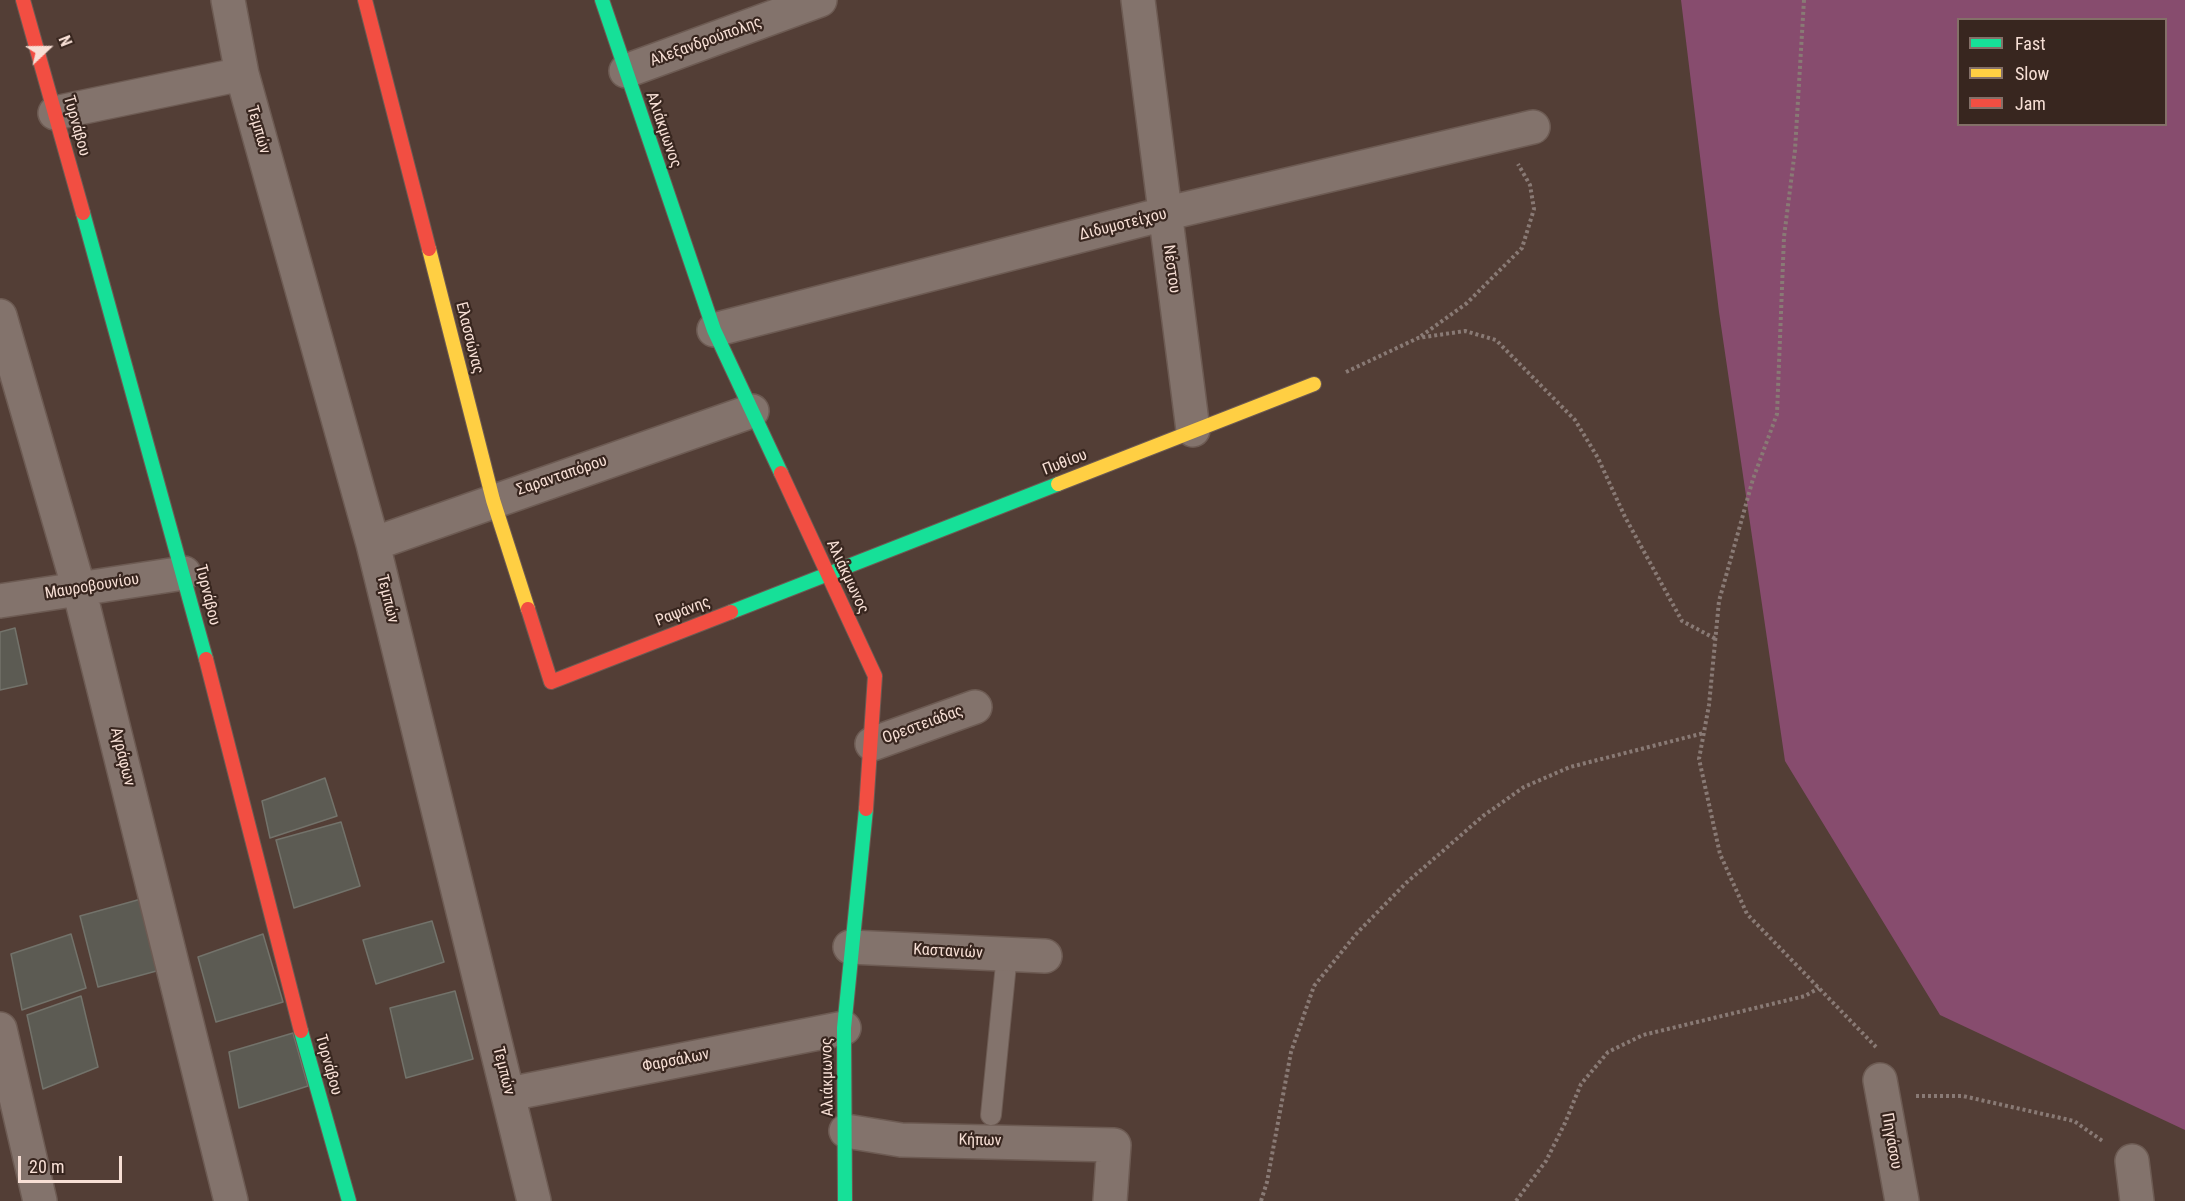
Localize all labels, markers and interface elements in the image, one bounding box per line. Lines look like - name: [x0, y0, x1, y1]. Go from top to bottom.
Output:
- street label: Αλεξανδρούπολης: [648, 13, 764, 71]
- north arrow: [18, 18, 78, 78]
- legend: [1957, 18, 2167, 126]
- text: N: [55, 33, 76, 49]
- text: Fast: [2015, 33, 2046, 54]
- text: Slow: [2015, 63, 2049, 84]
- street label: Αλιάκμωνος: [641, 89, 685, 171]
- text: Jam: [2015, 93, 2046, 114]
- street label: Τυρνάβου: [58, 94, 94, 158]
- street label: Τεμπών: [242, 104, 274, 156]
- street label: Διδυμοτείχου: [1077, 205, 1169, 245]
- street label: Νέστου: [1158, 244, 1184, 294]
- street label: Ελασσώνας: [451, 300, 487, 376]
- street label: Πυθίου: [1040, 446, 1090, 480]
- street label: Σαρανταπόρου: [514, 452, 610, 500]
- street label: Αλιάκμωνος: [822, 537, 872, 617]
- street label: Τυρνάβου: [190, 563, 224, 627]
- street label: Μαυροβουνίου: [44, 570, 140, 604]
- street label: Τεμπών: [372, 573, 402, 625]
- street label: Ραψάνης: [653, 593, 713, 631]
- street label: Ορεστειάδας: [880, 702, 966, 748]
- street label: Αγράφων: [105, 726, 139, 788]
- street label: Καστανιών: [913, 941, 983, 963]
- street label: Τυρνάβου: [310, 1033, 346, 1097]
- street label: Αλιάκμωνος: [818, 1037, 838, 1117]
- street label: Τεμπών: [488, 1045, 518, 1097]
- street label: Φαρσάλων: [641, 1045, 711, 1077]
- street label: Πηγάσου: [1877, 1111, 1905, 1171]
- street label: Κήπων: [958, 1131, 1002, 1151]
- scale bar: [21, 1144, 124, 1182]
- text: 20 m: [29, 1156, 64, 1177]

